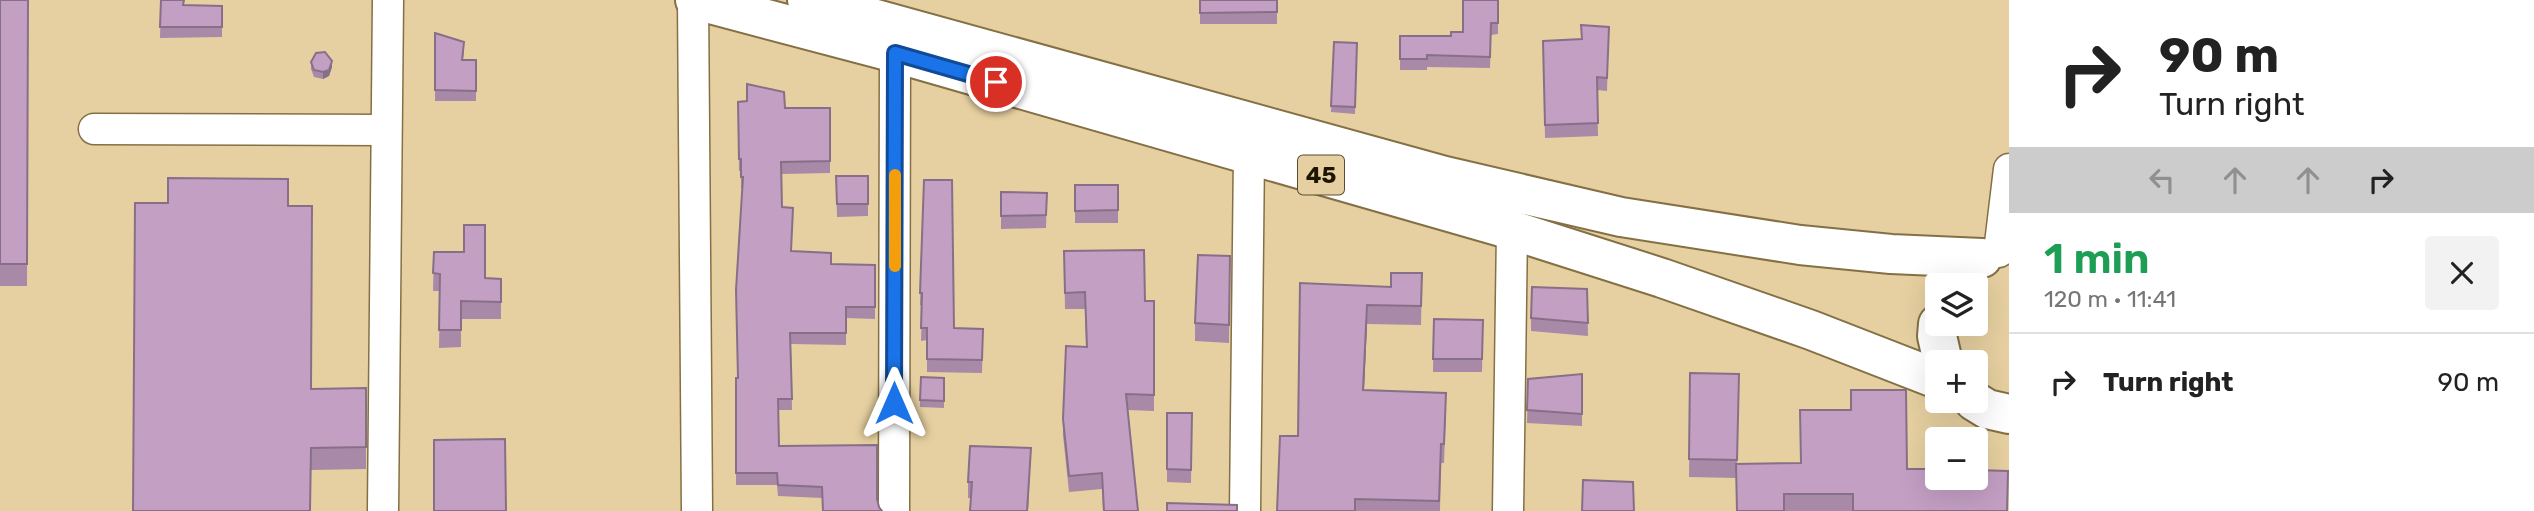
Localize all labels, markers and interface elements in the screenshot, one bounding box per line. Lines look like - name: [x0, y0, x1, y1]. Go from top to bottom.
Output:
- text: 90 m: [2159, 26, 2279, 84]
- icon: right: [2044, 28, 2135, 119]
- pin: [966, 52, 1026, 112]
- icon: arrive: [977, 63, 1015, 101]
- text: Turn right: [2159, 85, 2304, 123]
- road number: 45: [1298, 156, 1344, 194]
- icon: left: [2143, 161, 2181, 199]
- icon: ahead: [2216, 161, 2254, 199]
- icon: ahead: [2289, 161, 2327, 199]
- icon: right: [2362, 161, 2400, 199]
- text: 1 min: [2044, 234, 2150, 284]
- button: close: [2425, 236, 2499, 310]
- map controls: [1925, 273, 1988, 490]
- button: layers: [1925, 273, 1988, 336]
- text: 120 m · 11:41: [2044, 285, 2176, 313]
- button: +: [1925, 350, 1988, 413]
- icon: right: [2044, 363, 2082, 401]
- position arrow: [857, 366, 931, 440]
- text: Turn right: [2103, 367, 2233, 398]
- text: 90 m: [2438, 367, 2499, 398]
- button: −: [1925, 427, 1988, 490]

